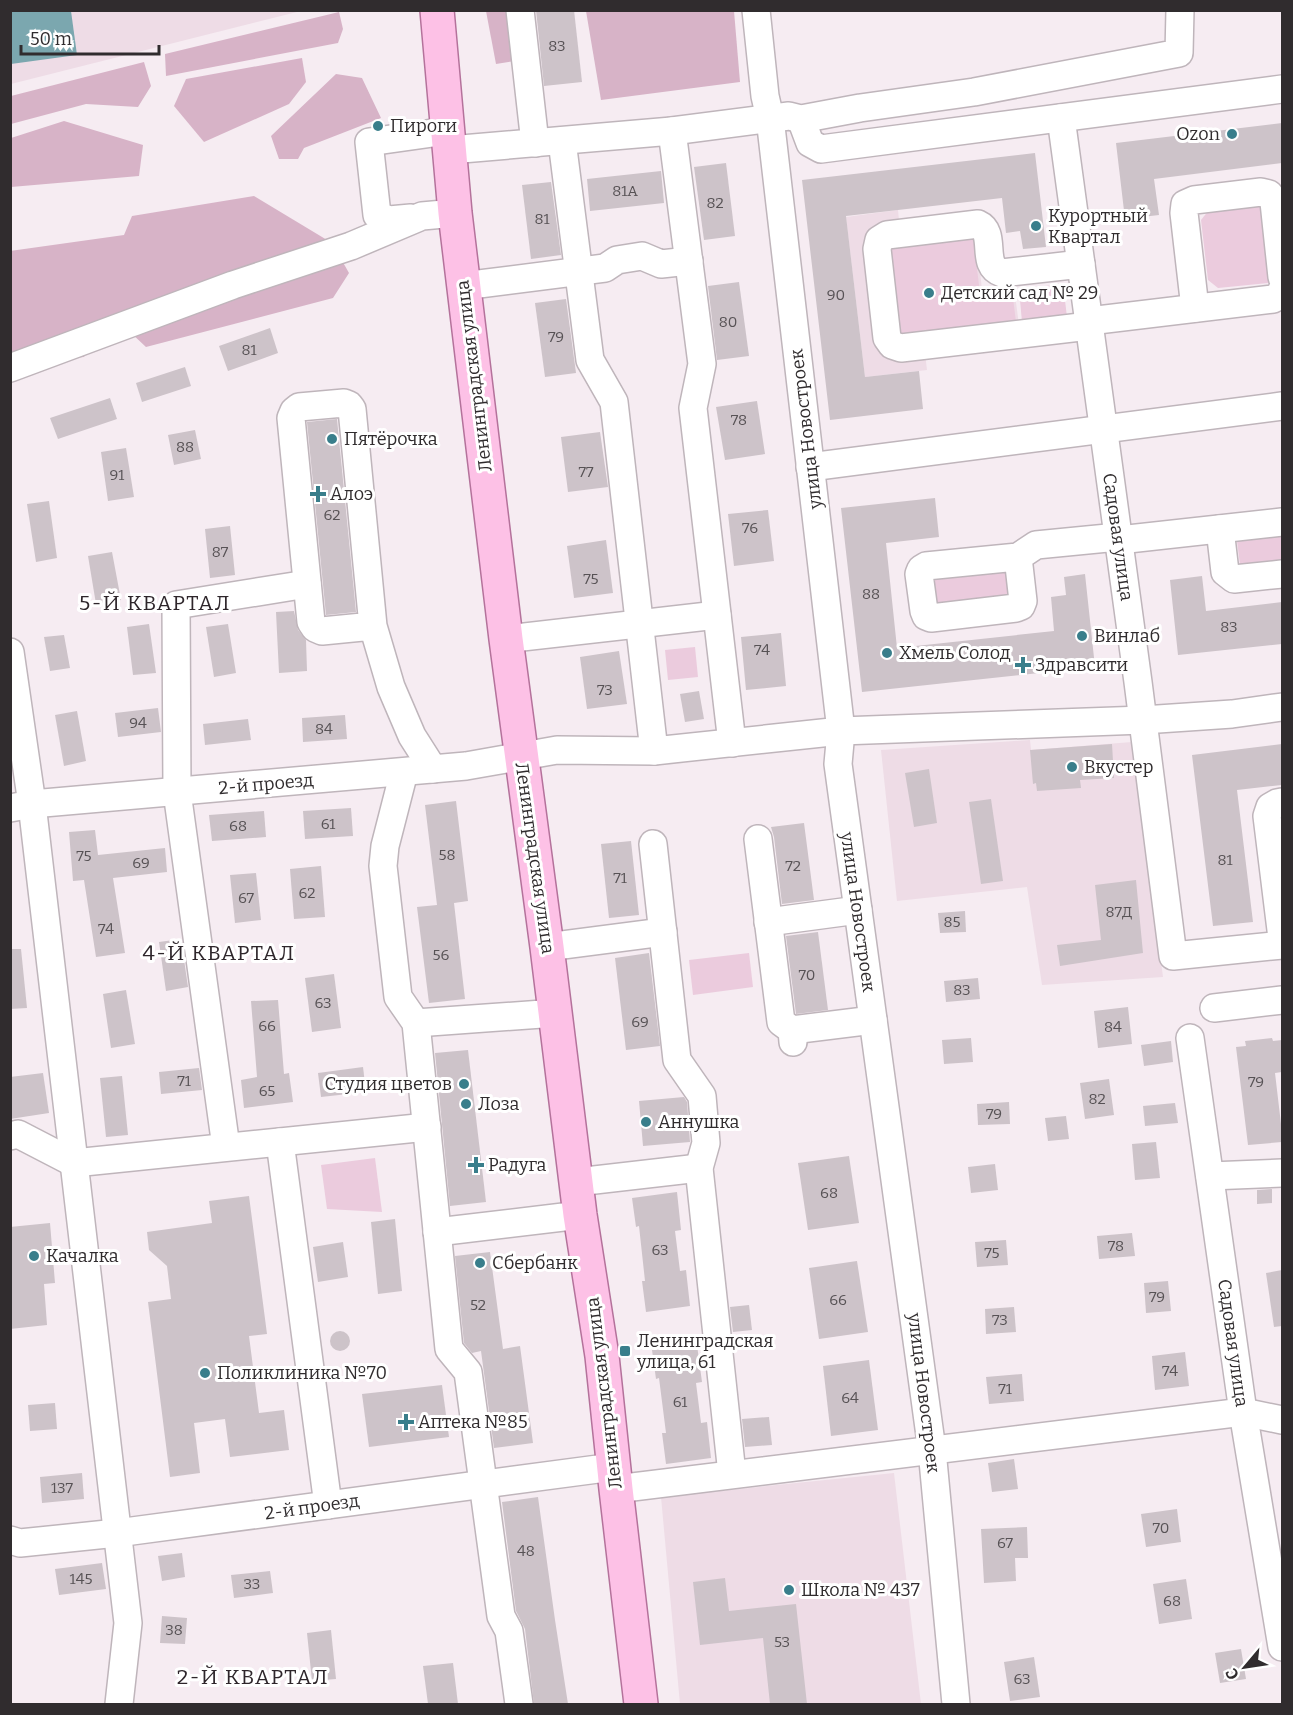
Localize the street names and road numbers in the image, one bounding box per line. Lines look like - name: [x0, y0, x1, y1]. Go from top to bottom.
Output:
- street label: Ленинградская улица: [451, 279, 497, 473]
- street label: улица Новостроек: [785, 347, 827, 511]
- street label: Садовая улица: [1098, 472, 1138, 602]
- street label: Ленинградская улица: [511, 761, 559, 955]
- street label: 2-й проезд: [218, 769, 315, 799]
- street label: улица Новостроек: [836, 830, 880, 994]
- street label: Садовая улица: [1213, 1278, 1253, 1408]
- street label: Ленинградская улица: [581, 1296, 627, 1490]
- street label: улица Новостроек: [903, 1311, 945, 1475]
- street label: 2-й проезд: [263, 1489, 361, 1525]

